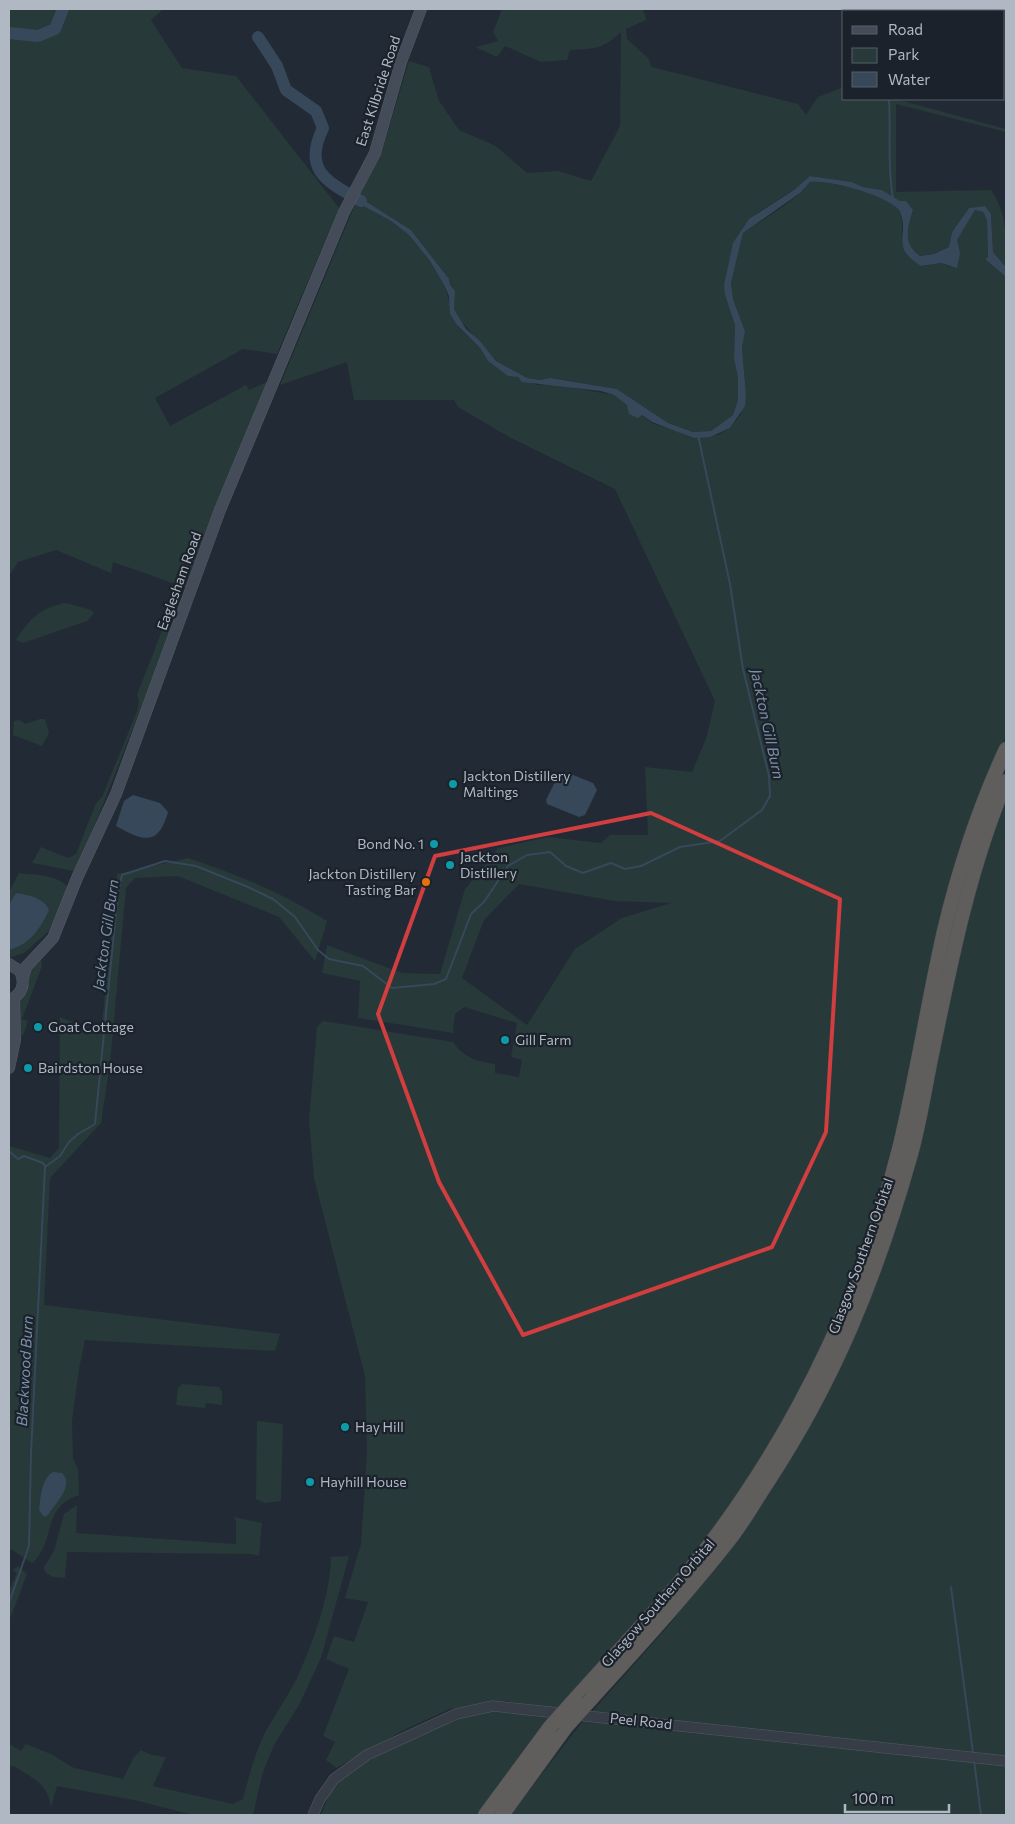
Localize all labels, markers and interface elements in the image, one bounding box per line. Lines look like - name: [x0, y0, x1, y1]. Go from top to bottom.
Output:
- legend: [842, 10, 1005, 100]
- text: Road: [888, 20, 923, 38]
- street label: East Kilbride Road: [352, 33, 403, 148]
- text: Park: [888, 45, 919, 63]
- text: Water: [888, 70, 930, 88]
- street label: Eaglesham Road: [153, 529, 204, 632]
- water label: Jackton Gill Burn: [747, 665, 788, 781]
- place label: Jackton Distillery Maltings: [463, 767, 571, 800]
- marker: Jackton Distillery Maltings: [447, 778, 459, 790]
- place label: Bond No. 1: [357, 835, 424, 852]
- marker: Bond No. 1: [428, 838, 440, 850]
- place label: Jackton Distillery: [460, 848, 517, 881]
- marker: Jackton Distillery: [444, 859, 456, 871]
- place label: Jackton Distillery Tasting Bar: [308, 865, 416, 898]
- marker: Jackton Distillery Tasting Bar: [420, 876, 432, 888]
- water label: Jackton Gill Burn: [88, 878, 122, 994]
- place label: Goat Cottage: [48, 1018, 134, 1035]
- marker: Goat Cottage: [32, 1021, 44, 1033]
- place label: Gill Farm: [515, 1031, 572, 1048]
- marker: Gill Farm: [499, 1034, 511, 1046]
- place label: Bairdston House: [38, 1059, 143, 1076]
- marker: Bairdston House: [22, 1062, 34, 1074]
- street label: Glasgow Southern Orbital: [824, 1176, 897, 1336]
- water label: Blackwood Burn: [12, 1315, 36, 1427]
- place label: Hay Hill: [355, 1418, 404, 1435]
- marker: Hay Hill: [339, 1421, 351, 1433]
- place label: Hayhill House: [320, 1473, 407, 1490]
- marker: Hayhill House: [304, 1476, 316, 1488]
- street label: Glasgow Southern Orbital: [597, 1535, 718, 1670]
- street label: Peel Road: [609, 1709, 673, 1732]
- scale bar: [845, 1782, 949, 1814]
- text: 100 m: [852, 1789, 894, 1807]

